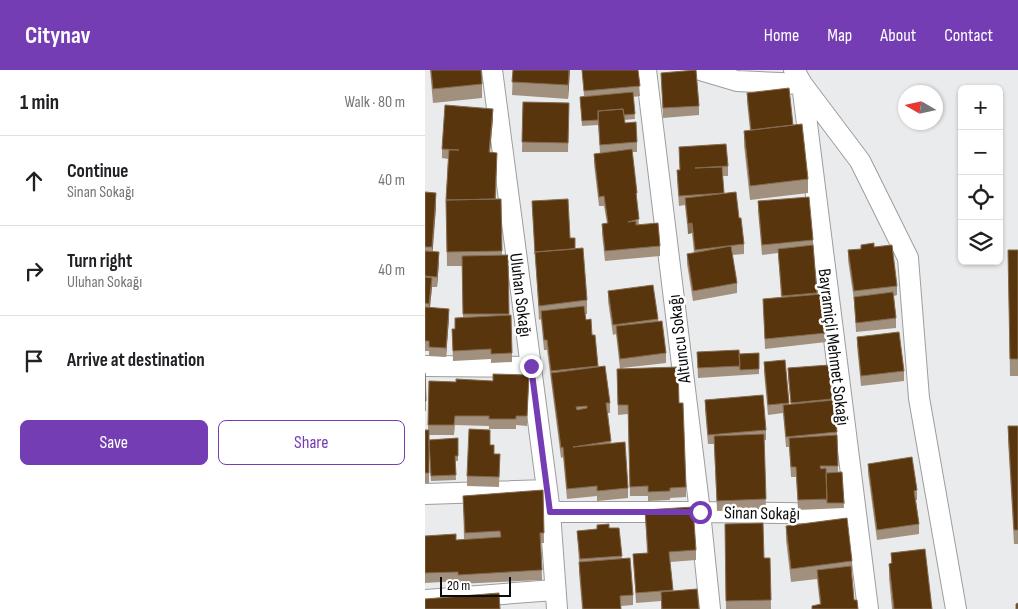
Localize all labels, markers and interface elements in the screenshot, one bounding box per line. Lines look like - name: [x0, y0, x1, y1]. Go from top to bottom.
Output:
- text: Citynav: [25, 21, 91, 50]
- text: Home: [764, 25, 799, 46]
- text: Map: [827, 25, 852, 46]
- text: About: [880, 25, 916, 46]
- text: Contact: [944, 25, 993, 46]
- north arrow: [898, 85, 943, 130]
- map controls: [958, 85, 1003, 265]
- button: +: [958, 85, 1003, 130]
- text: 1 min: [20, 90, 59, 115]
- text: Walk · 80 m: [345, 93, 405, 112]
- button: −: [958, 130, 1003, 175]
- text: Continue: [67, 160, 128, 183]
- icon: ahead: [20, 167, 48, 195]
- text: 40 m: [378, 171, 405, 190]
- button: locate: [958, 175, 1003, 220]
- text: Sinan Sokağı: [67, 183, 134, 202]
- button: layers: [958, 220, 1003, 265]
- text: Turn right: [67, 250, 132, 273]
- street label: Uluhan Sokağı: [505, 252, 536, 338]
- icon: right: [20, 257, 48, 285]
- text: 40 m: [378, 261, 405, 280]
- street label: Bayramiçli Mehmet Sokağı: [813, 267, 854, 427]
- text: Uluhan Sokağı: [67, 273, 142, 292]
- street label: Altuncu Sokağı: [664, 293, 695, 385]
- icon: arrive: [20, 347, 48, 375]
- text: Arrive at destination: [67, 349, 205, 372]
- route end: [520, 355, 543, 378]
- button: Save: [20, 420, 208, 465]
- button: Share: [218, 420, 405, 465]
- route start: [689, 501, 712, 524]
- street label: Sinan Sokağı: [724, 502, 800, 525]
- scale bar: [440, 574, 511, 597]
- text: 20 m: [447, 577, 470, 594]

